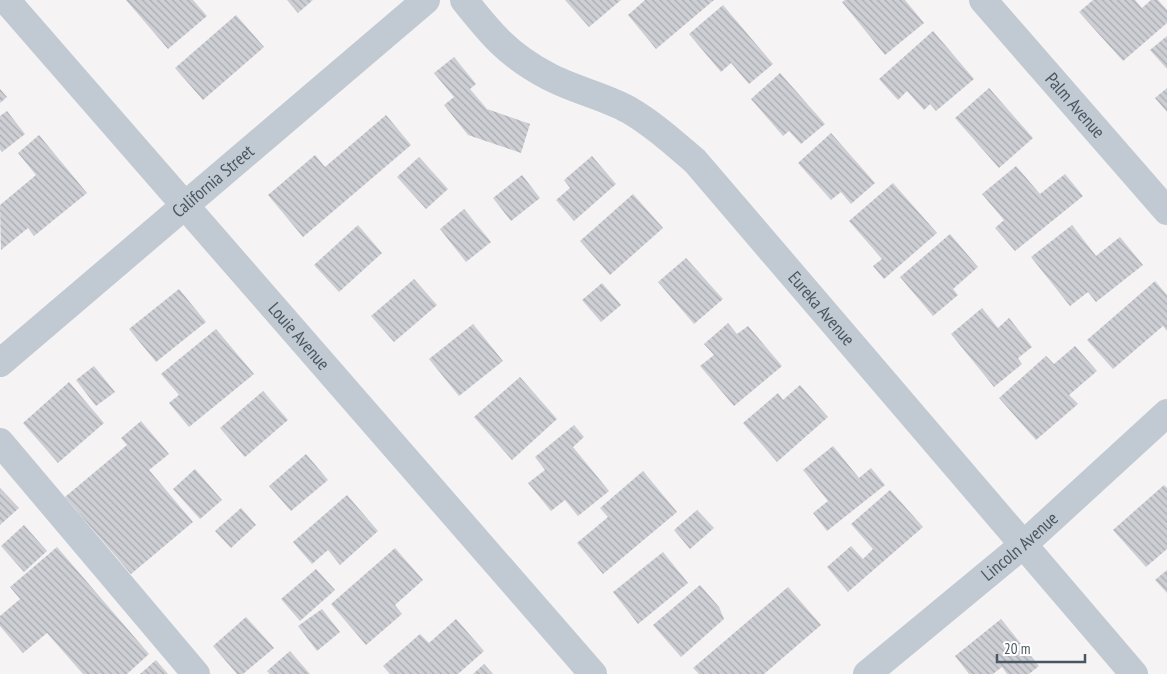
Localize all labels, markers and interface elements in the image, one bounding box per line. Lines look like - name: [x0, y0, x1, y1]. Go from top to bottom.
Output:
- street label: Palm Avenue: [1041, 68, 1110, 143]
- street label: California Street: [167, 140, 259, 222]
- street label: Eureka Avenue: [783, 266, 860, 350]
- street label: Louie Avenue: [264, 297, 335, 375]
- street label: Lincoln Avenue: [976, 507, 1063, 586]
- scale bar: [997, 632, 1084, 664]
- text: 20 m: [1004, 639, 1030, 658]

